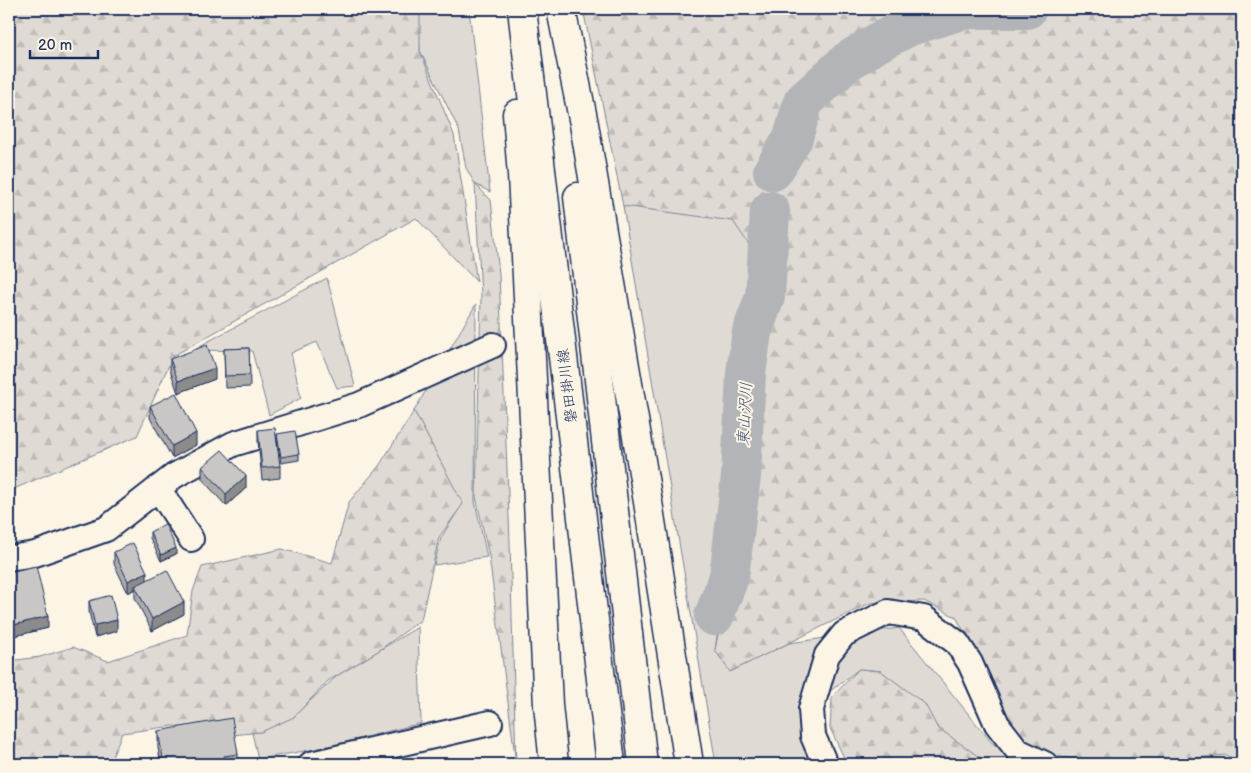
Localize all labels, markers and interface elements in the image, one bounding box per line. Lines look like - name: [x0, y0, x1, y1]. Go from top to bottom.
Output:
- scale bar: [30, 28, 98, 60]
- text: 20 m: [38, 36, 72, 55]
- street label: 磐田掛川線: [553, 348, 581, 424]
- water label: 東山沢川: [734, 382, 757, 447]

